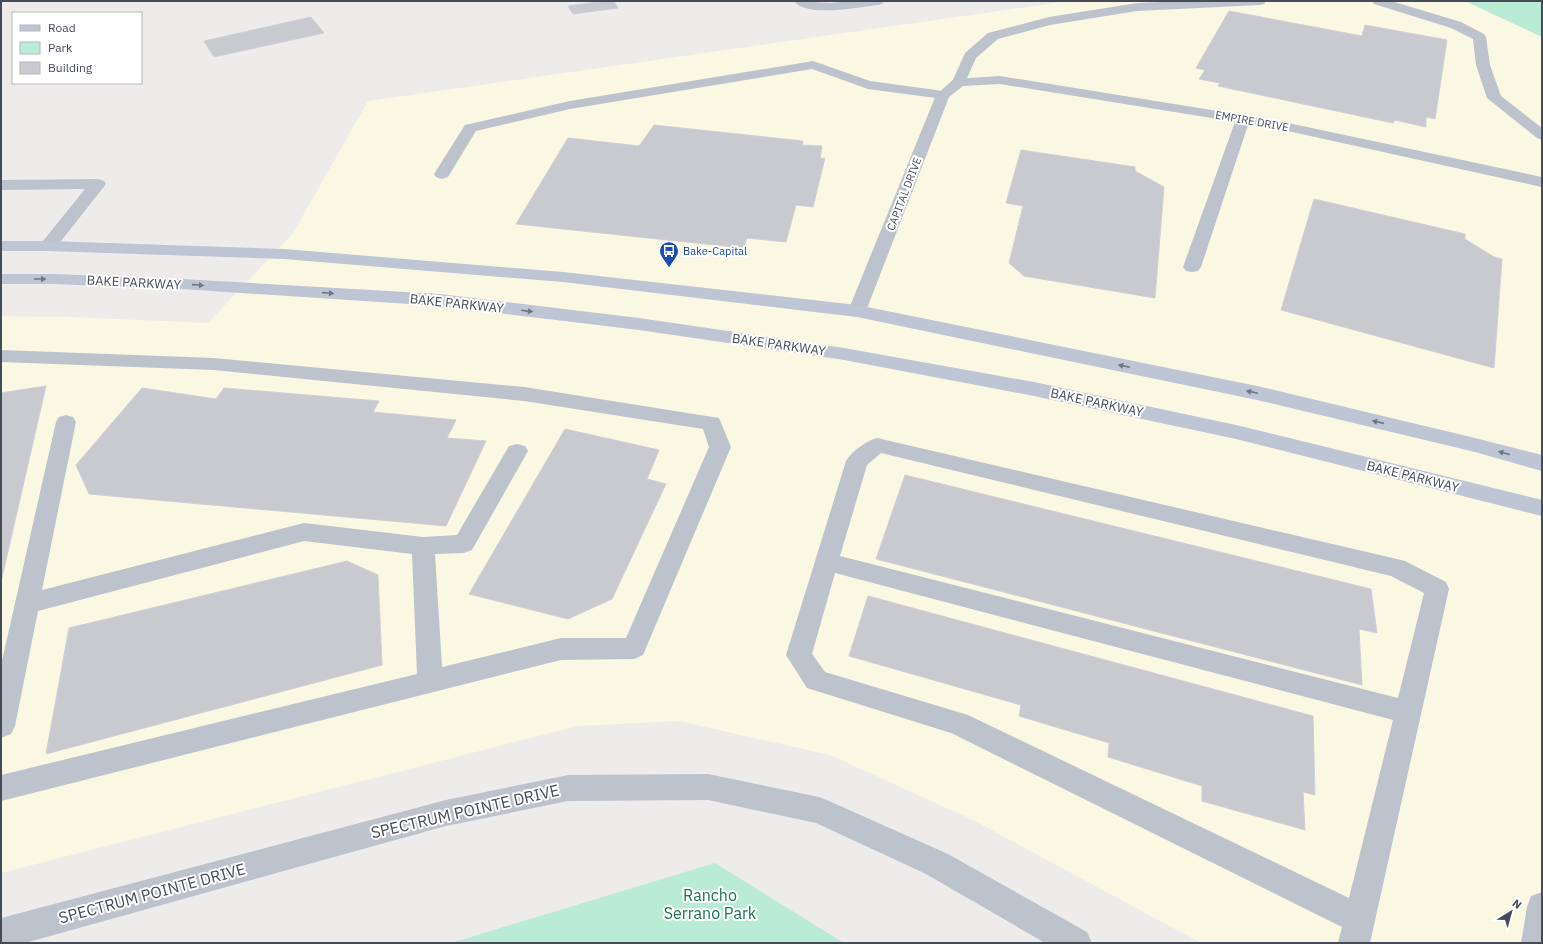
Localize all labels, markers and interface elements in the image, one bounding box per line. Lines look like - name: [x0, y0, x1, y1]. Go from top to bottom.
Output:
- legend: [12, 12, 142, 84]
- text: Road: [48, 20, 76, 35]
- text: Park: [48, 40, 73, 55]
- text: Building: [48, 60, 93, 75]
- street label: EMPIRE DRIVE: [1214, 108, 1290, 134]
- street label: CAPITAL DRIVE: [884, 155, 924, 233]
- bus stop icon: Bake-Capital: [658, 240, 680, 268]
- place label: Bake-Capital: [683, 244, 747, 258]
- street label: BAKE PARKWAY: [86, 272, 182, 293]
- one-way arrow: [34, 276, 47, 282]
- one-way arrow: [192, 282, 204, 289]
- one-way arrow: [322, 290, 334, 297]
- street label: BAKE PARKWAY: [409, 290, 505, 317]
- one-way arrow: [521, 307, 533, 314]
- street label: BAKE PARKWAY: [731, 330, 827, 360]
- one-way arrow: [1118, 362, 1130, 368]
- street label: BAKE PARKWAY: [1049, 384, 1145, 421]
- one-way arrow: [1245, 388, 1258, 394]
- one-way arrow: [1372, 418, 1384, 424]
- one-way arrow: [1498, 450, 1510, 456]
- street label: BAKE PARKWAY: [1365, 457, 1461, 496]
- street label: SPECTRUM POINTE DRIVE: [369, 780, 561, 842]
- street label: SPECTRUM POINTE DRIVE: [56, 858, 248, 928]
- park label: Rancho Serrano Park: [664, 885, 757, 923]
- north arrow: [1491, 892, 1531, 932]
- text: N: [1510, 896, 1524, 912]

